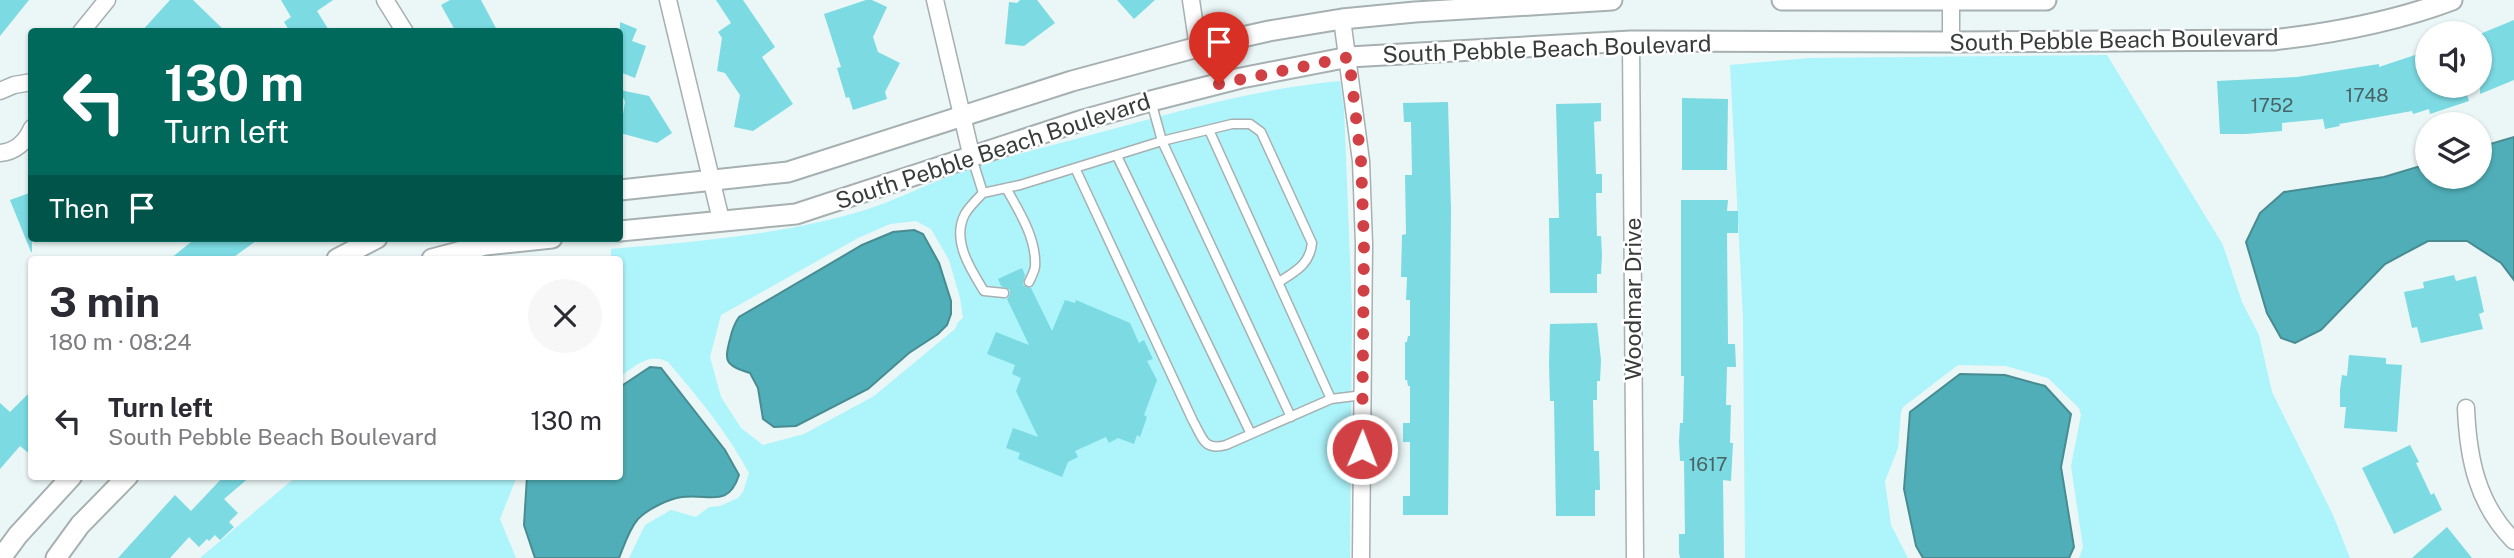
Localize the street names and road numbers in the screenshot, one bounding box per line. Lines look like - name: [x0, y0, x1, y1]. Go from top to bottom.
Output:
- street label: South Pebble Beach Boulevard: [1949, 23, 2279, 56]
- street label: South Pebble Beach Boulevard: [1382, 29, 1712, 68]
- street label: South Pebble Beach Boulevard: [832, 87, 1154, 214]
- street label: Woodmar Drive: [1619, 218, 1646, 380]

